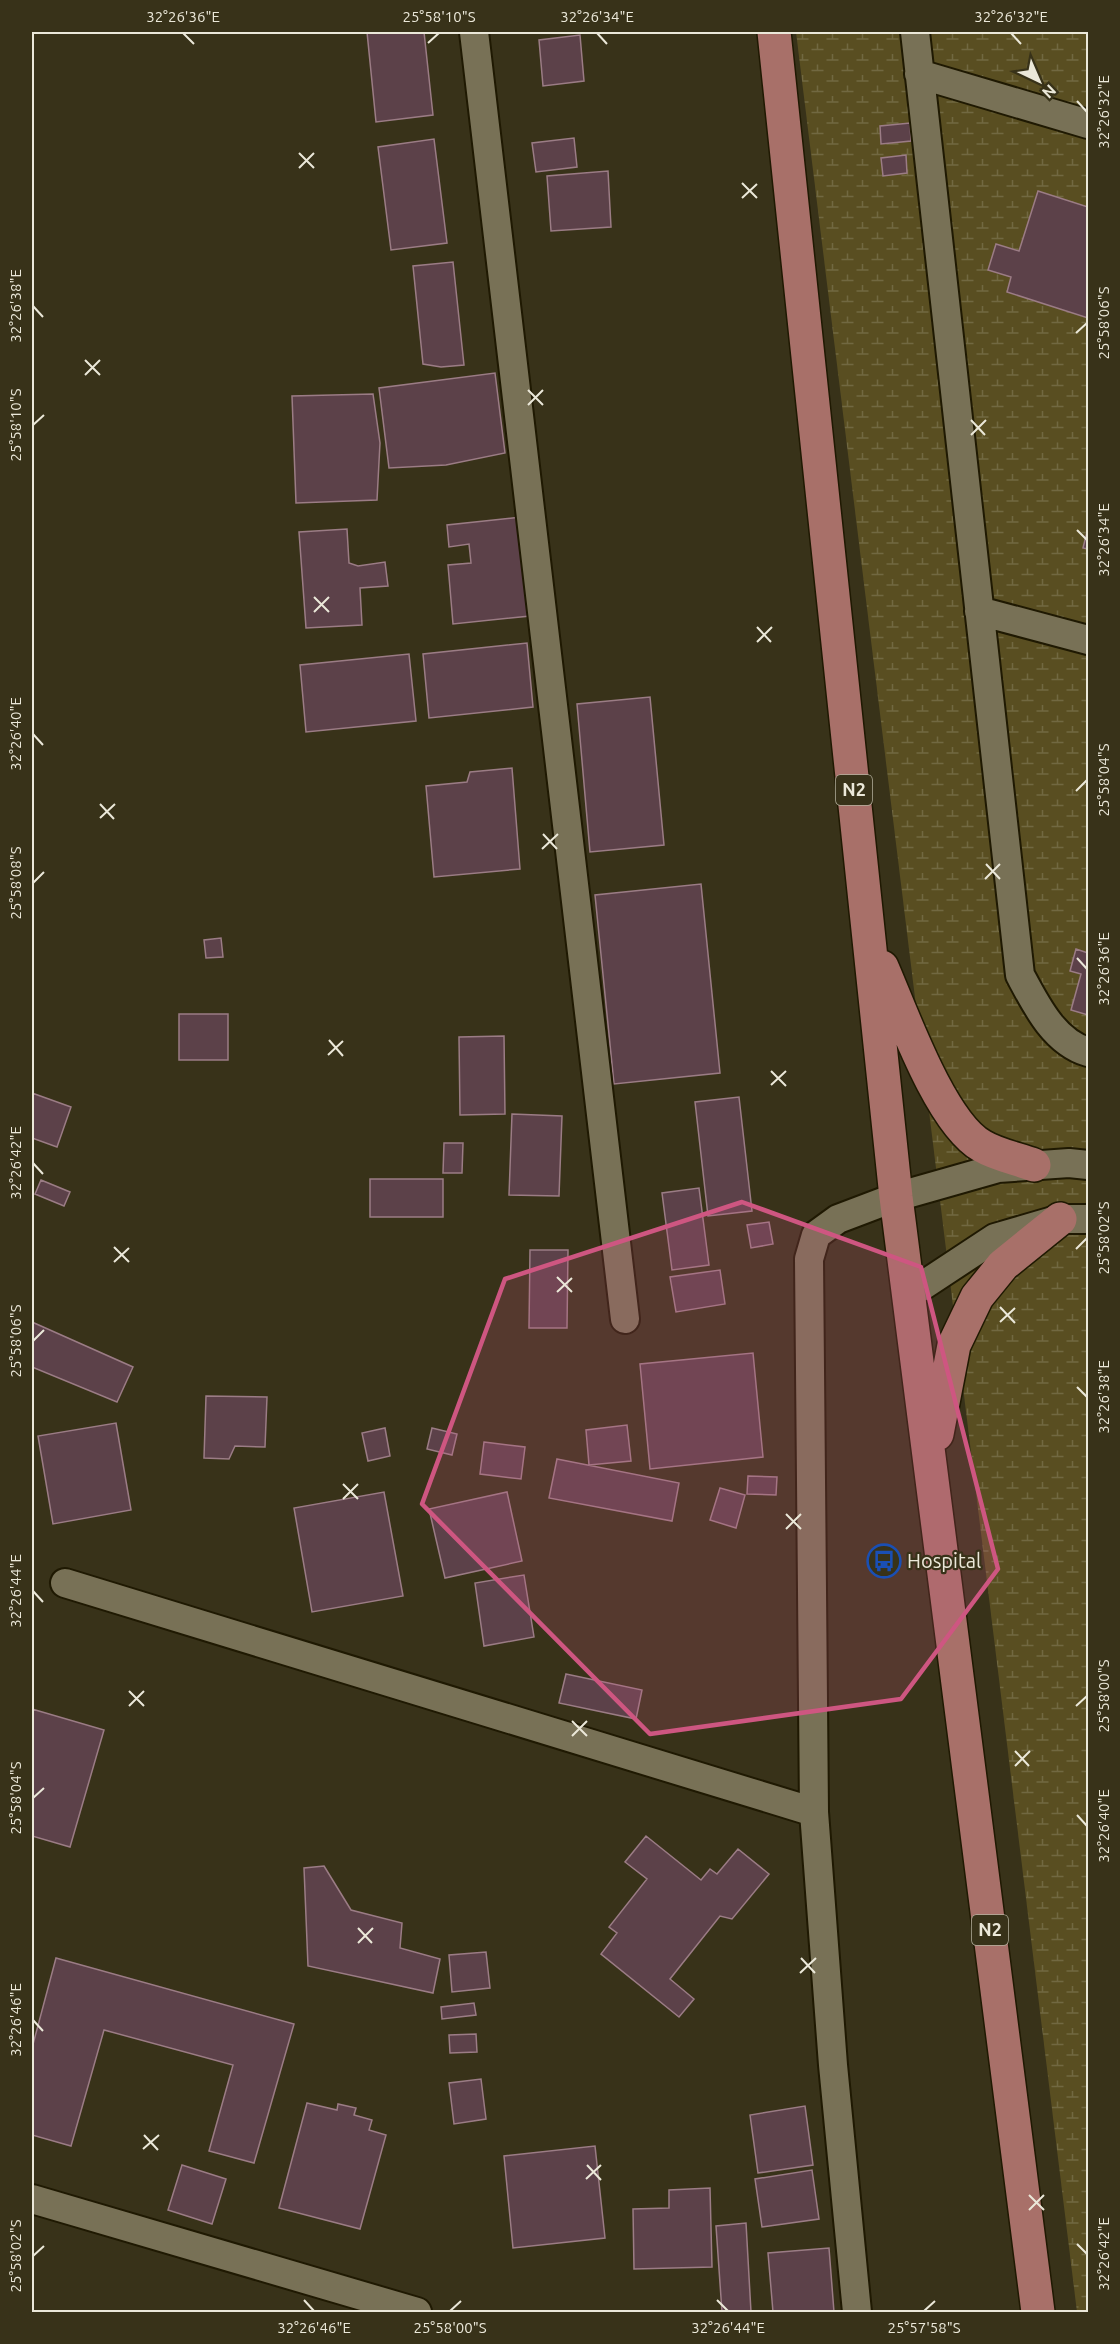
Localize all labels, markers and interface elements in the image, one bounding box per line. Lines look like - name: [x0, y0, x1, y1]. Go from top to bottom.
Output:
- text: 32°26'36"E: [146, 8, 220, 25]
- text: 25°58'10"S: [402, 8, 476, 25]
- text: 32°26'34"E: [560, 8, 634, 25]
- text: 32°26'32"E: [974, 8, 1048, 25]
- north arrow: [1009, 51, 1069, 111]
- text: 32°26'32"E: [1095, 75, 1112, 149]
- text: N: [1039, 81, 1060, 102]
- text: 32°26'38"E: [7, 269, 24, 343]
- text: 25°58'06"S: [1095, 286, 1112, 360]
- text: 25°58'10"S: [7, 388, 24, 462]
- text: 32°26'34"E: [1095, 503, 1112, 577]
- text: 32°26'40"E: [7, 697, 24, 771]
- text: 25°58'04"S: [1095, 743, 1112, 817]
- road number: N2: [836, 775, 872, 805]
- text: 25°58'08"S: [7, 846, 24, 920]
- text: 32°26'36"E: [1095, 932, 1112, 1006]
- text: 32°26'42"E: [7, 1126, 24, 1200]
- text: 25°58'02"S: [1095, 1201, 1112, 1275]
- text: 25°58'06"S: [7, 1304, 24, 1378]
- text: 32°26'38"E: [1095, 1360, 1112, 1434]
- bus stop icon: Hospital: [866, 1543, 902, 1579]
- place label: Hospital: [907, 1549, 981, 1572]
- text: 32°26'44"E: [7, 1554, 24, 1628]
- text: 25°58'00"S: [1095, 1659, 1112, 1733]
- text: 25°58'04"S: [7, 1761, 24, 1835]
- text: 32°26'40"E: [1095, 1789, 1112, 1863]
- road number: N2: [972, 1915, 1008, 1945]
- text: 32°26'46"E: [7, 1983, 24, 2057]
- text: 32°26'42"E: [1095, 2217, 1112, 2291]
- text: 25°58'02"S: [7, 2219, 24, 2293]
- text: 32°26'46"E: [277, 2319, 351, 2336]
- text: 25°58'00"S: [413, 2319, 487, 2336]
- text: 32°26'44"E: [691, 2319, 765, 2336]
- text: 25°57'58"S: [887, 2319, 961, 2336]

